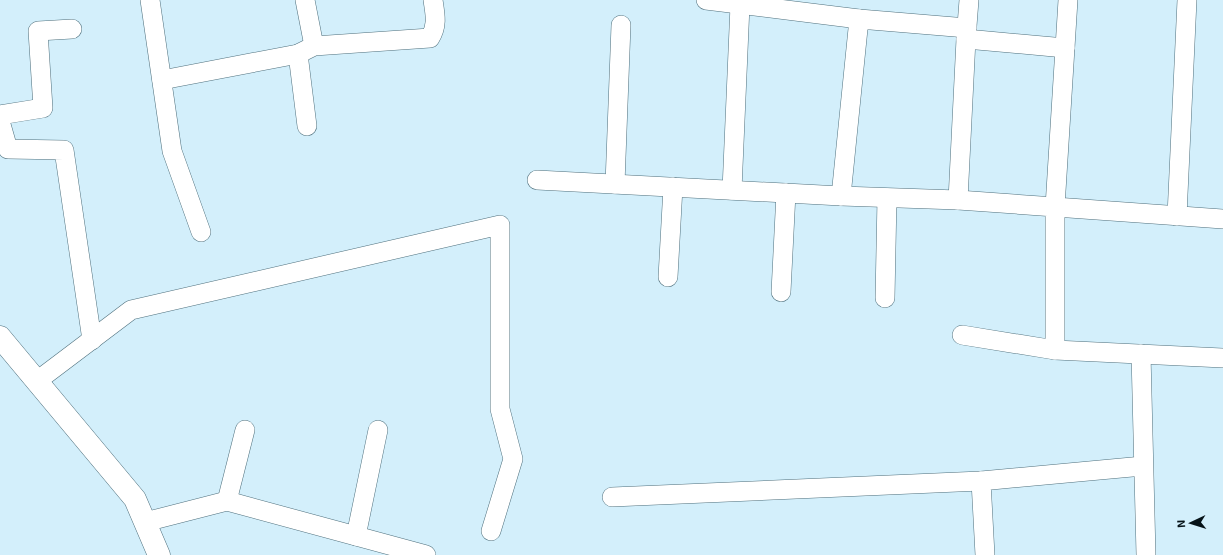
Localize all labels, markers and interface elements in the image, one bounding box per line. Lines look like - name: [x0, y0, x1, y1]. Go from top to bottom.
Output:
- north arrow: [1171, 503, 1211, 543]
- text: N: [1174, 519, 1187, 528]

